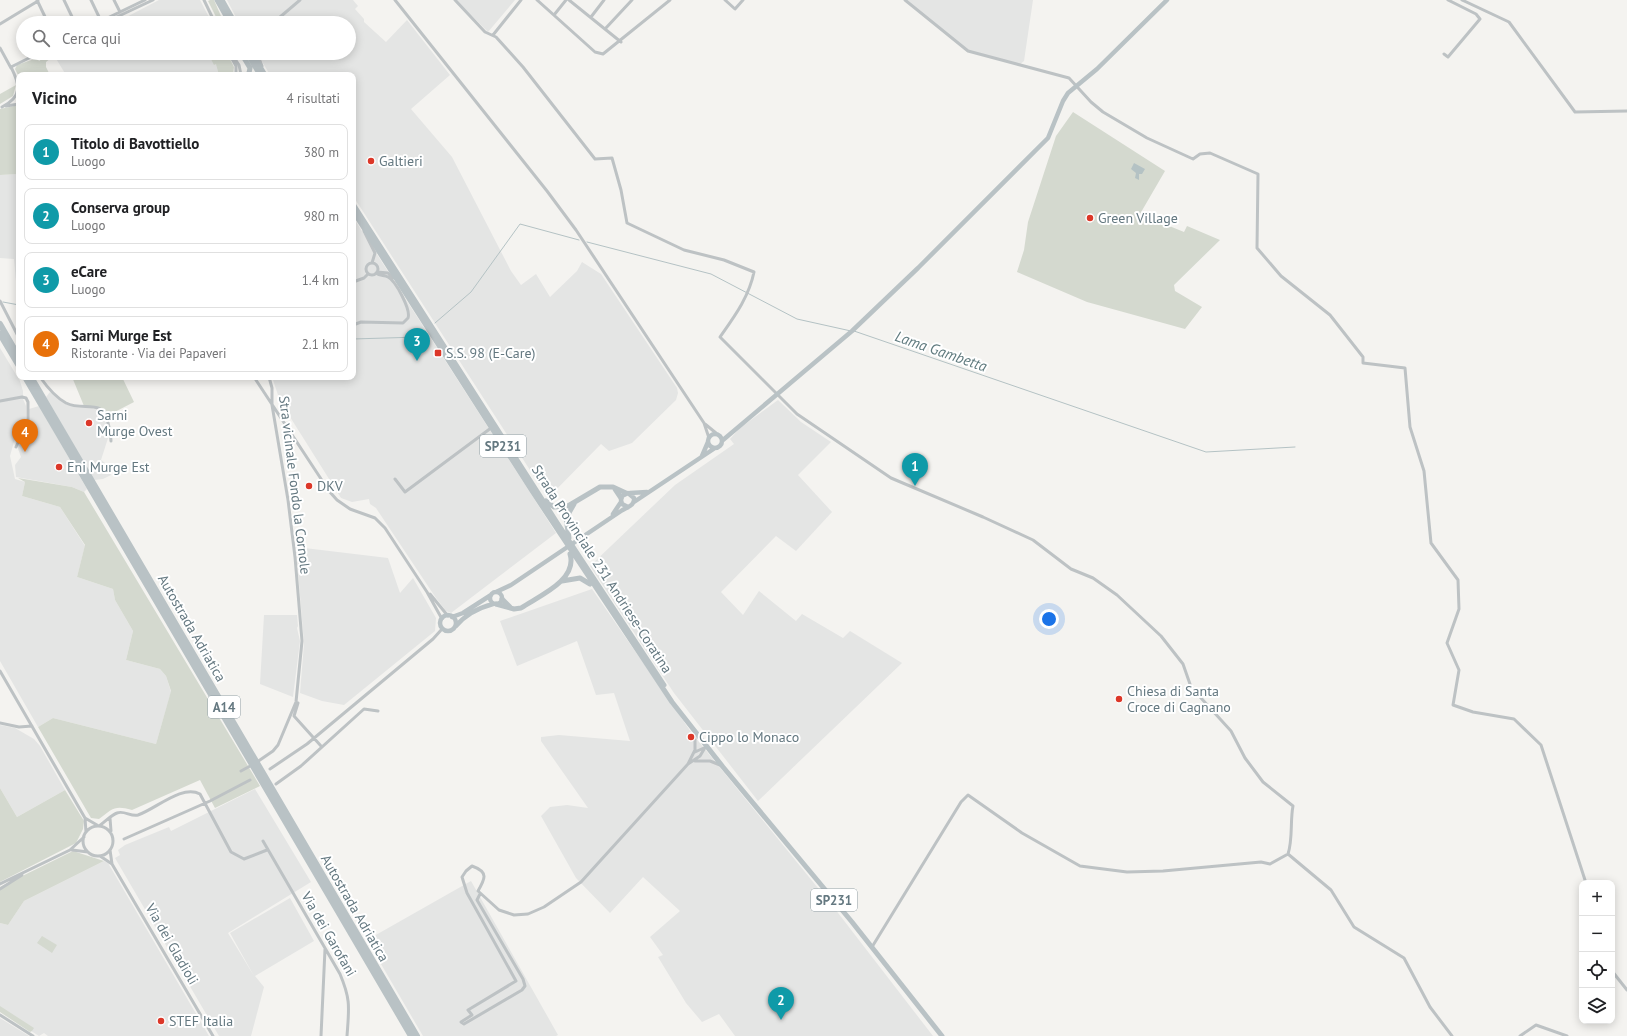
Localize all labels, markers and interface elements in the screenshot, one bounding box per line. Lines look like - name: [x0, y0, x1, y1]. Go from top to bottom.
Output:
- search box: [16, 16, 356, 60]
- icon: search: [30, 27, 52, 49]
- text: Cerca qui: [62, 29, 121, 48]
- text: Vicino: [32, 87, 77, 109]
- text: 4 risultati: [287, 90, 340, 107]
- text: Titolo di Bavottiello: [71, 134, 199, 153]
- text: 1: [42, 144, 50, 161]
- text: 380 m: [304, 144, 339, 161]
- place label: Galtieri: [379, 152, 423, 170]
- text: Luogo: [71, 153, 105, 170]
- marker: Galtieri: [366, 156, 376, 166]
- text: Conserva group: [71, 198, 170, 217]
- text: 2: [42, 208, 50, 225]
- text: 980 m: [304, 208, 339, 225]
- place label: Green Village: [1098, 209, 1178, 227]
- marker: Green Village: [1085, 213, 1095, 223]
- text: Luogo: [71, 217, 105, 234]
- text: eCare: [71, 262, 107, 281]
- text: 3: [42, 272, 50, 289]
- text: 1.4 km: [302, 272, 339, 289]
- text: Luogo: [71, 281, 105, 298]
- text: Sarni Murge Est: [71, 326, 172, 345]
- water label: Lama Gambetta: [893, 326, 990, 376]
- pin: 3: [404, 328, 430, 361]
- text: 4: [42, 336, 50, 353]
- text: 2.1 km: [302, 336, 339, 353]
- place label: S.S. 98 (E-Care): [446, 344, 536, 362]
- text: Ristorante · Via dei Papaveri: [71, 345, 227, 362]
- marker: S.S. 98 (E-Care): [433, 348, 443, 358]
- street label: Stra vicinale Fondo la Cornole: [275, 395, 315, 575]
- place label: Sarni Murge Ovest: [97, 406, 173, 440]
- marker: Sarni Murge Ovest: [84, 418, 94, 428]
- pin: 4: [12, 419, 38, 452]
- road number: SP231: [480, 435, 526, 457]
- pin: 1: [902, 453, 928, 486]
- place label: Eni Murge Est: [67, 458, 150, 476]
- street label: Strada Provinciale 231 Andriese-Coratina: [528, 461, 676, 677]
- marker: Eni Murge Est: [54, 462, 64, 472]
- place label: DKV: [317, 477, 343, 495]
- marker: DKV: [304, 481, 314, 491]
- street label: Autostrada Adriatica: [154, 571, 230, 685]
- your location: [1039, 609, 1059, 629]
- place label: Chiesa di Santa Croce di Cagnano: [1127, 682, 1231, 716]
- marker: Chiesa di Santa Croce di Cagnano: [1114, 694, 1124, 704]
- road number: A14: [208, 696, 240, 718]
- place label: Cippo lo Monaco: [699, 728, 799, 746]
- marker: Cippo lo Monaco: [686, 732, 696, 742]
- street label: Autostrada Adriatica: [317, 851, 393, 965]
- map controls: [1579, 880, 1615, 1024]
- button: +: [1579, 880, 1615, 916]
- street label: Via dei Garofani: [297, 888, 361, 980]
- road number: SP231: [811, 889, 857, 911]
- street label: Via dei Gladioli: [141, 899, 202, 988]
- button: −: [1579, 916, 1615, 952]
- button: locate: [1579, 952, 1615, 988]
- pin: 2: [768, 987, 794, 1020]
- button: layers: [1579, 988, 1615, 1024]
- place label: STEF Italia: [169, 1012, 233, 1030]
- marker: STEF Italia: [156, 1016, 166, 1026]

